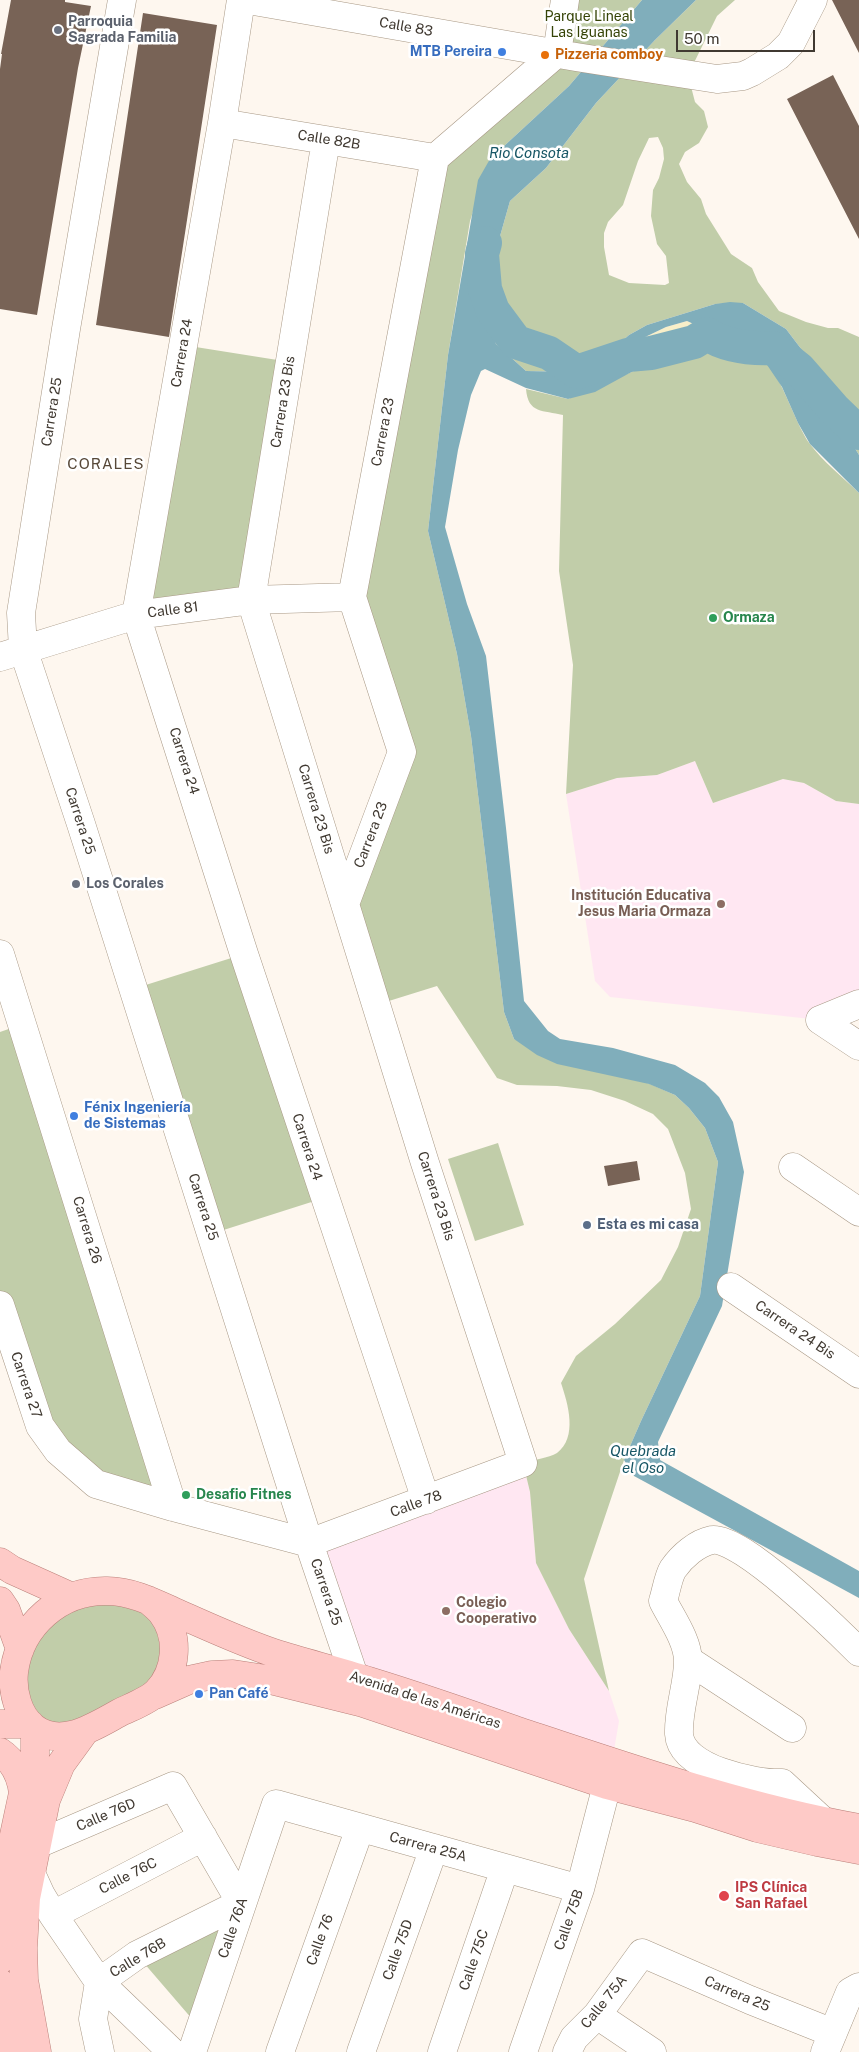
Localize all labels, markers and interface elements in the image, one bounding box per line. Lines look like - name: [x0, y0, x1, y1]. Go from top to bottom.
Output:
- park label: Parque Lineal Las Iguanas: [544, 9, 634, 41]
- place label: Parroquia Sagrada Familia: [68, 14, 176, 46]
- street label: Calle 83: [378, 14, 434, 40]
- scale bar: [679, 20, 818, 52]
- marker: Parroquia Sagrada Familia: [52, 24, 64, 36]
- text: 50 m: [684, 30, 719, 47]
- place label: MTB Pereira: [410, 44, 492, 60]
- marker: MTB Pereira: [496, 46, 508, 58]
- place label: Pizzeria comboy: [555, 47, 663, 63]
- marker: Pizzeria comboy: [539, 49, 551, 61]
- street label: Calle 82B: [296, 127, 362, 153]
- water label: Rio Consota: [489, 144, 569, 162]
- street label: Carrera 24: [168, 317, 196, 389]
- street label: Carrera 23 Bis: [267, 355, 299, 449]
- street label: Carrera 25: [38, 376, 66, 448]
- street label: Carrera 23: [368, 396, 398, 468]
- district label: CORALES: [66, 455, 146, 473]
- street label: Calle 81: [147, 599, 199, 621]
- place label: Ormaza: [723, 610, 775, 626]
- marker: Ormaza: [707, 612, 719, 624]
- street label: Carrera 24: [165, 725, 203, 797]
- street label: Carrera 23 Bis: [294, 762, 338, 856]
- street label: Carrera 25: [61, 785, 99, 857]
- street label: Carrera 23: [351, 800, 391, 870]
- place label: Los Corales: [86, 876, 164, 892]
- marker: Los Corales: [70, 878, 82, 890]
- place label: Institución Educativa Jesus Maria Ormaza: [571, 888, 711, 920]
- marker: Institución Educativa Jesus Maria Ormaza: [715, 898, 727, 910]
- place label: Fénix Ingeniería de Sistemas: [84, 1100, 191, 1132]
- marker: Fénix Ingeniería de Sistemas: [68, 1110, 80, 1122]
- street label: Carrera 24: [288, 1111, 326, 1183]
- street label: Carrera 23 Bis: [414, 1149, 458, 1243]
- street label: Carrera 25: [184, 1171, 222, 1243]
- street label: Carrera 26: [69, 1194, 105, 1266]
- place label: Esta es mi casa: [597, 1217, 699, 1233]
- marker: Esta es mi casa: [581, 1219, 593, 1231]
- street label: Carrera 24 Bis: [752, 1297, 838, 1363]
- street label: Carrera 27: [7, 1350, 45, 1420]
- water label: Quebrada el Oso: [610, 1442, 676, 1477]
- place label: Desafio Fitnes: [196, 1487, 292, 1503]
- street label: Calle 78: [388, 1487, 444, 1521]
- marker: Desafio Fitnes: [180, 1489, 192, 1501]
- street label: Carrera 25: [307, 1556, 345, 1628]
- place label: Colegio Cooperativo: [456, 1595, 537, 1628]
- marker: Colegio Cooperativo: [440, 1605, 452, 1617]
- street label: Avenida de las Américas: [347, 1668, 503, 1732]
- place label: Pan Café: [209, 1686, 269, 1702]
- marker: Pan Café: [193, 1688, 205, 1700]
- street label: Calle 76D: [74, 1795, 138, 1835]
- street label: Carrera 25A: [387, 1829, 469, 1865]
- street label: Calle 76C: [96, 1854, 160, 1898]
- place label: IPS Clínica San Rafael: [735, 1880, 808, 1912]
- street label: Calle 75B: [551, 1887, 587, 1953]
- marker: IPS Clínica San Rafael: [717, 1889, 731, 1903]
- street label: Calle 76A: [215, 1895, 251, 1961]
- street label: Calle 76: [303, 1912, 337, 1968]
- street label: Calle 75D: [379, 1917, 417, 1983]
- street label: Calle 75C: [456, 1927, 492, 1993]
- street label: Calle 76B: [107, 1935, 169, 1981]
- street label: Calle 75A: [577, 1972, 631, 2032]
- street label: Carrera 25: [702, 1973, 772, 2015]

